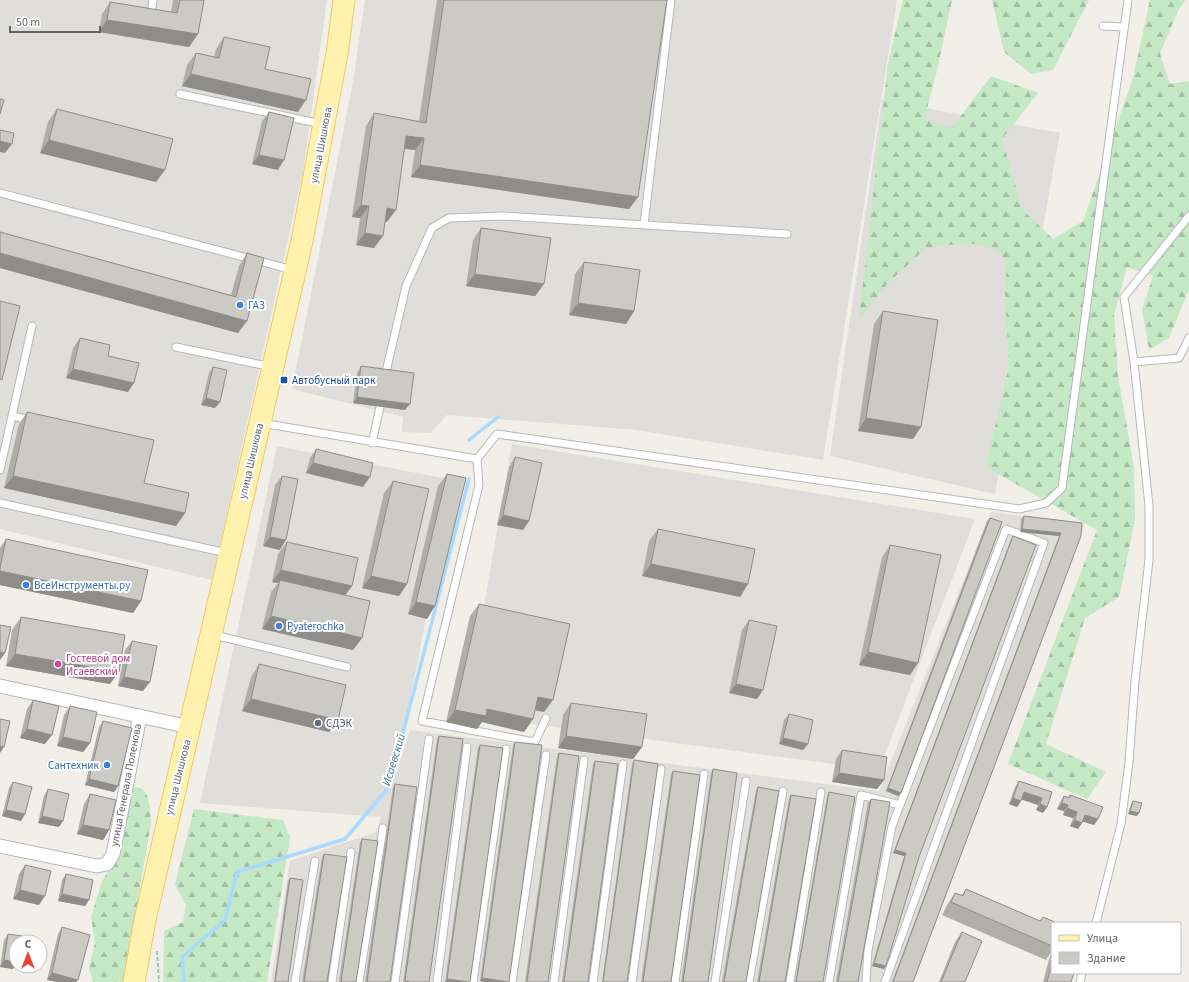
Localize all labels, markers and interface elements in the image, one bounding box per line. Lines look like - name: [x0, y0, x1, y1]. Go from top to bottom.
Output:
- scale bar: [10, 8, 100, 34]
- text: 50 m: [16, 14, 40, 31]
- street label: улица Шишкова: [306, 106, 336, 184]
- place label: ГАЗ: [248, 298, 265, 313]
- marker: ГАЗ: [235, 300, 245, 310]
- place label: Автобусный парк: [292, 373, 376, 388]
- marker: Автобусный парк: [279, 375, 289, 385]
- street label: улица Шишкова: [235, 422, 267, 500]
- place label: ВсеИнструменты.ру: [34, 578, 130, 593]
- marker: ВсеИнструменты.ру: [21, 580, 31, 590]
- place label: Pyaterochka: [287, 619, 344, 634]
- marker: Pyaterochka: [274, 621, 284, 631]
- place label: Гостевой дом Исаевский: [66, 651, 130, 679]
- marker: Гостевой дом Исаевский: [53, 659, 63, 669]
- place label: СДЭК: [326, 716, 353, 731]
- marker: СДЭК: [313, 718, 323, 728]
- street label: улица Генерала Поленова: [107, 722, 145, 848]
- water label: Исаевский: [378, 732, 410, 788]
- street label: улица Шишкова: [161, 738, 195, 816]
- place label: Сантехник: [48, 758, 100, 773]
- marker: Сантехник: [102, 760, 112, 770]
- legend: [1051, 922, 1181, 974]
- text: Улица: [1087, 930, 1118, 947]
- north arrow: [8, 934, 48, 974]
- text: С: [25, 937, 32, 952]
- text: Здание: [1087, 950, 1126, 967]

